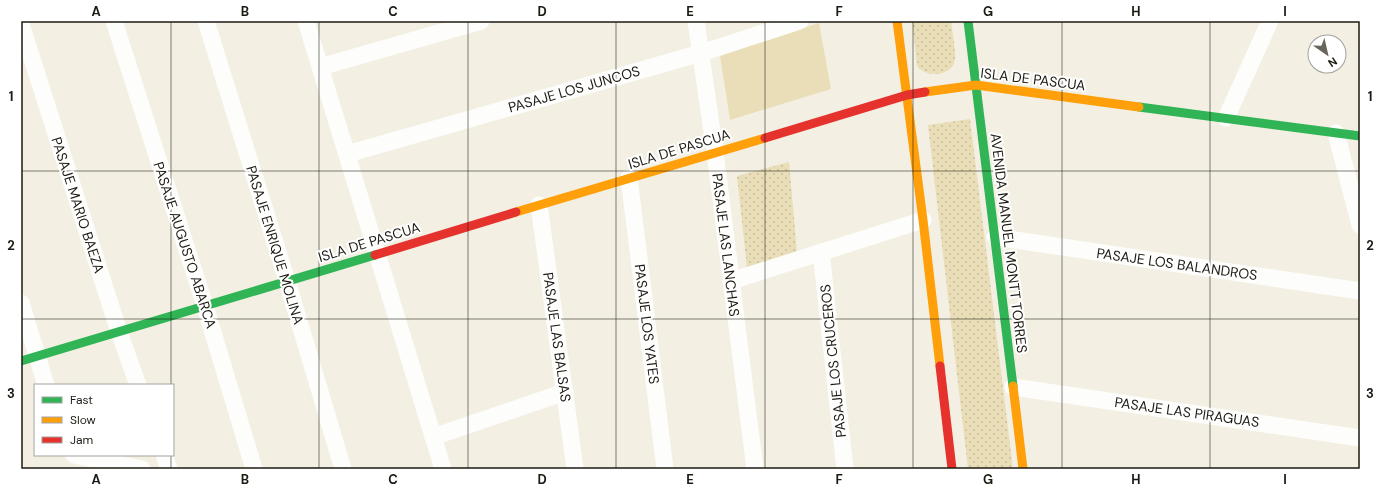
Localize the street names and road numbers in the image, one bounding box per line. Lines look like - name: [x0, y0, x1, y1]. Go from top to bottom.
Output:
- street label: PASAJE LOS JUNCOS: [506, 62, 642, 116]
- street label: ISLA DE PASCUA: [980, 64, 1086, 94]
- street label: ISLA DE PASCUA: [626, 125, 732, 173]
- street label: AVENIDA MANUEL MONTT TORRES: [987, 132, 1031, 354]
- street label: PASAJE MARIO BAEZA: [48, 135, 108, 275]
- street label: PASAJE AUGUSTO ABARCA: [150, 159, 220, 331]
- street label: PASAJE ENRIQUE MOLINA: [242, 163, 308, 327]
- street label: PASAJE LAS LANCHAS: [708, 172, 744, 318]
- street label: ISLA DE PASCUA: [316, 218, 422, 266]
- street label: PASAJE LOS BALANDROS: [1095, 244, 1259, 284]
- street label: PASAJE LOS YATES: [631, 263, 663, 385]
- street label: PASAJE LAS BALSAS: [539, 271, 575, 403]
- street label: PASAJE LOS CRUCEROS: [816, 283, 850, 439]
- street label: PASAJE LAS PIRAGUAS: [1113, 393, 1261, 431]

